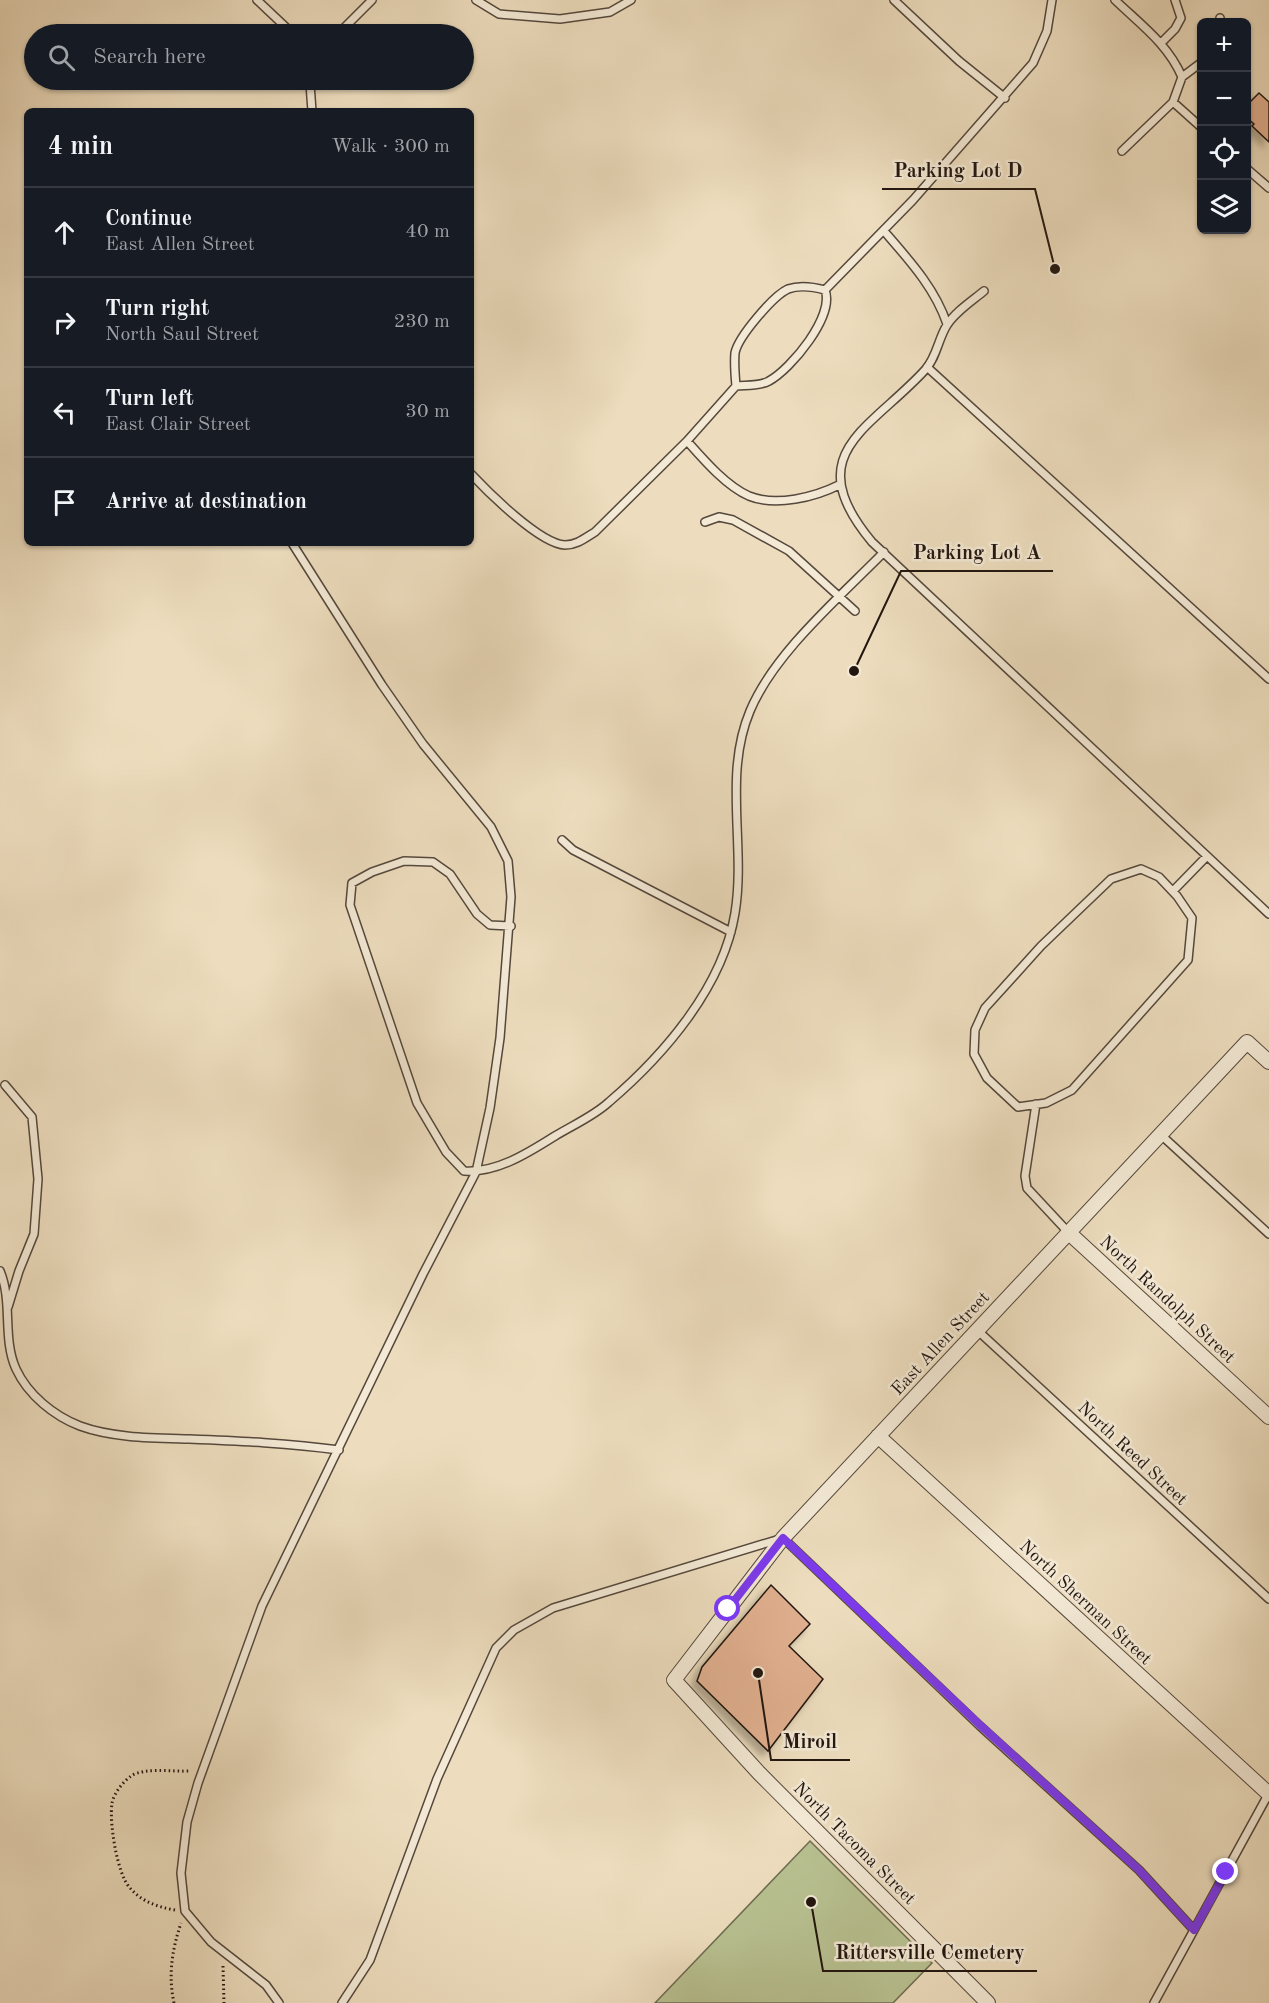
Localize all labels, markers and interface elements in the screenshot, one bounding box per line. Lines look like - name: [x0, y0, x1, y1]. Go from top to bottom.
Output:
- map controls: [1197, 18, 1251, 234]
- button: +: [1197, 18, 1251, 72]
- search box: [24, 24, 474, 90]
- icon: search: [45, 41, 78, 74]
- text: Search here: [93, 46, 206, 68]
- button: −: [1197, 72, 1251, 126]
- button: locate: [1197, 126, 1251, 180]
- text: 4 min: [48, 134, 113, 160]
- text: Walk · 300 m: [331, 137, 450, 157]
- callout: Parking Lot D: [882, 151, 1035, 189]
- text: Parking Lot D: [894, 162, 1023, 182]
- button: layers: [1197, 180, 1251, 234]
- text: Continue: [105, 208, 192, 230]
- icon: ahead: [48, 216, 81, 249]
- text: 40 m: [405, 222, 450, 242]
- text: East Allen Street: [105, 235, 255, 255]
- text: Turn right: [105, 298, 209, 320]
- icon: right: [48, 306, 81, 339]
- text: 230 m: [394, 312, 450, 332]
- text: North Saul Street: [105, 325, 259, 345]
- text: Turn left: [105, 388, 194, 410]
- icon: left: [48, 396, 81, 429]
- text: 30 m: [405, 402, 450, 422]
- text: East Clair Street: [105, 415, 251, 435]
- icon: arrive: [48, 486, 81, 519]
- text: Arrive at destination: [105, 491, 307, 513]
- callout: Parking Lot A: [901, 533, 1053, 571]
- text: Parking Lot A: [913, 544, 1041, 564]
- street label: North Randolph Street: [1096, 1233, 1238, 1367]
- street label: East Allen Street: [888, 1288, 993, 1399]
- street label: North Reed Street: [1074, 1398, 1191, 1509]
- street label: North Sherman Street: [1016, 1537, 1155, 1668]
- route start: [714, 1595, 740, 1621]
- callout: Miroil: [771, 1722, 850, 1760]
- text: Miroil: [783, 1733, 837, 1753]
- street label: North Tacoma Street: [790, 1779, 919, 1908]
- route end: [1212, 1858, 1238, 1884]
- callout: Rittersville Cemetery: [823, 1933, 1037, 1971]
- text: Rittersville Cemetery: [835, 1944, 1025, 1964]

